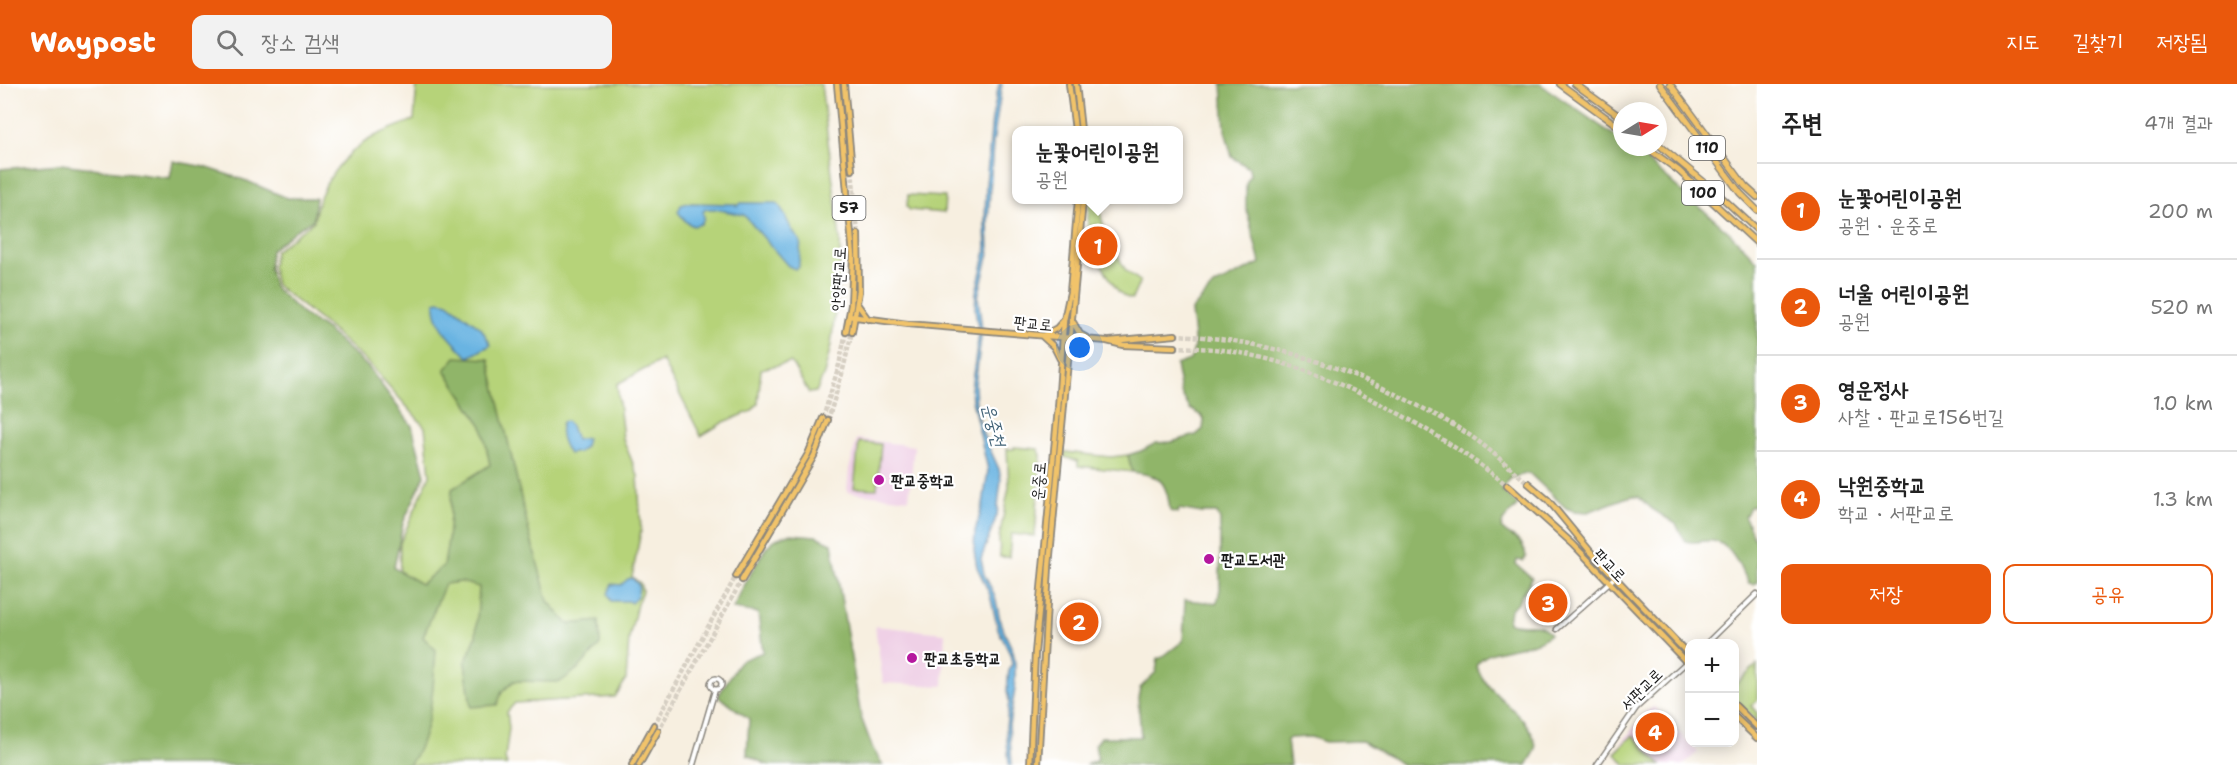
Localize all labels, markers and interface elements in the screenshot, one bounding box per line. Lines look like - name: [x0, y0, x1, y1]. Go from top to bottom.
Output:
- search box: [192, 15, 612, 69]
- text: Waypost: [30, 23, 156, 61]
- icon: search: [213, 26, 246, 59]
- text: 장소 검색: [261, 28, 339, 57]
- text: 지도: [2006, 28, 2040, 56]
- text: 길찾기: [2073, 28, 2123, 56]
- text: 저장됨: [2156, 28, 2207, 56]
- north arrow: [1613, 102, 1667, 156]
- text: 주변: [1781, 105, 1823, 140]
- text: 4개 결과: [2144, 110, 2213, 136]
- popup: [1012, 126, 1183, 204]
- road number: 110: [1689, 136, 1725, 160]
- text: 눈꽃어린이공원: [1036, 137, 1159, 166]
- text: 공원: [1036, 166, 1068, 192]
- road number: 100: [1682, 181, 1724, 205]
- text: 눈꽃어린이공원: [1838, 183, 1962, 212]
- road number: 57: [832, 196, 866, 220]
- text: 1: [1796, 198, 1805, 224]
- text: 200 m: [2148, 198, 2213, 224]
- text: 공원 · 운중로: [1838, 212, 1938, 238]
- pin: 1: [1078, 224, 1118, 268]
- street label: 안양판교로: [826, 246, 851, 312]
- text: 너울 어린이공원: [1838, 279, 1970, 308]
- text: 2: [1794, 294, 1808, 320]
- text: 520 m: [2150, 294, 2213, 320]
- text: 공원: [1838, 308, 1870, 334]
- street label: 판교로: [1013, 311, 1053, 336]
- your location: [1065, 333, 1094, 362]
- text: 영운정사: [1838, 375, 1909, 404]
- text: 3: [1794, 390, 1808, 416]
- text: 1.0 km: [2153, 390, 2213, 416]
- water label: 운중천: [977, 401, 1012, 451]
- text: 사찰 · 판교로156번길: [1838, 404, 2004, 430]
- street label: 운중로: [1026, 461, 1051, 501]
- place label: 판교중학교: [891, 470, 955, 491]
- text: 낙원중학교: [1838, 471, 1927, 500]
- marker: 판교중학교: [872, 473, 886, 487]
- text: 4: [1794, 486, 1808, 512]
- text: 1.3 km: [2153, 486, 2213, 512]
- text: 학교 · 서판교로: [1838, 500, 1954, 526]
- street label: 판교로: [1589, 544, 1631, 587]
- place label: 판교도서관: [1221, 549, 1286, 570]
- marker: 판교도서관: [1202, 552, 1216, 566]
- button: 저장: [1781, 564, 1991, 624]
- button: 공유: [2003, 564, 2213, 624]
- pin: 3: [1528, 580, 1568, 626]
- pin: 2: [1060, 600, 1098, 644]
- map controls: [1685, 639, 1739, 747]
- button: +: [1685, 639, 1739, 693]
- place label: 판교초등학교: [924, 648, 1001, 669]
- marker: 판교초등학교: [905, 651, 919, 665]
- street label: 서판교로: [1616, 664, 1667, 715]
- button: −: [1685, 693, 1739, 747]
- pin: 4: [1636, 710, 1674, 754]

